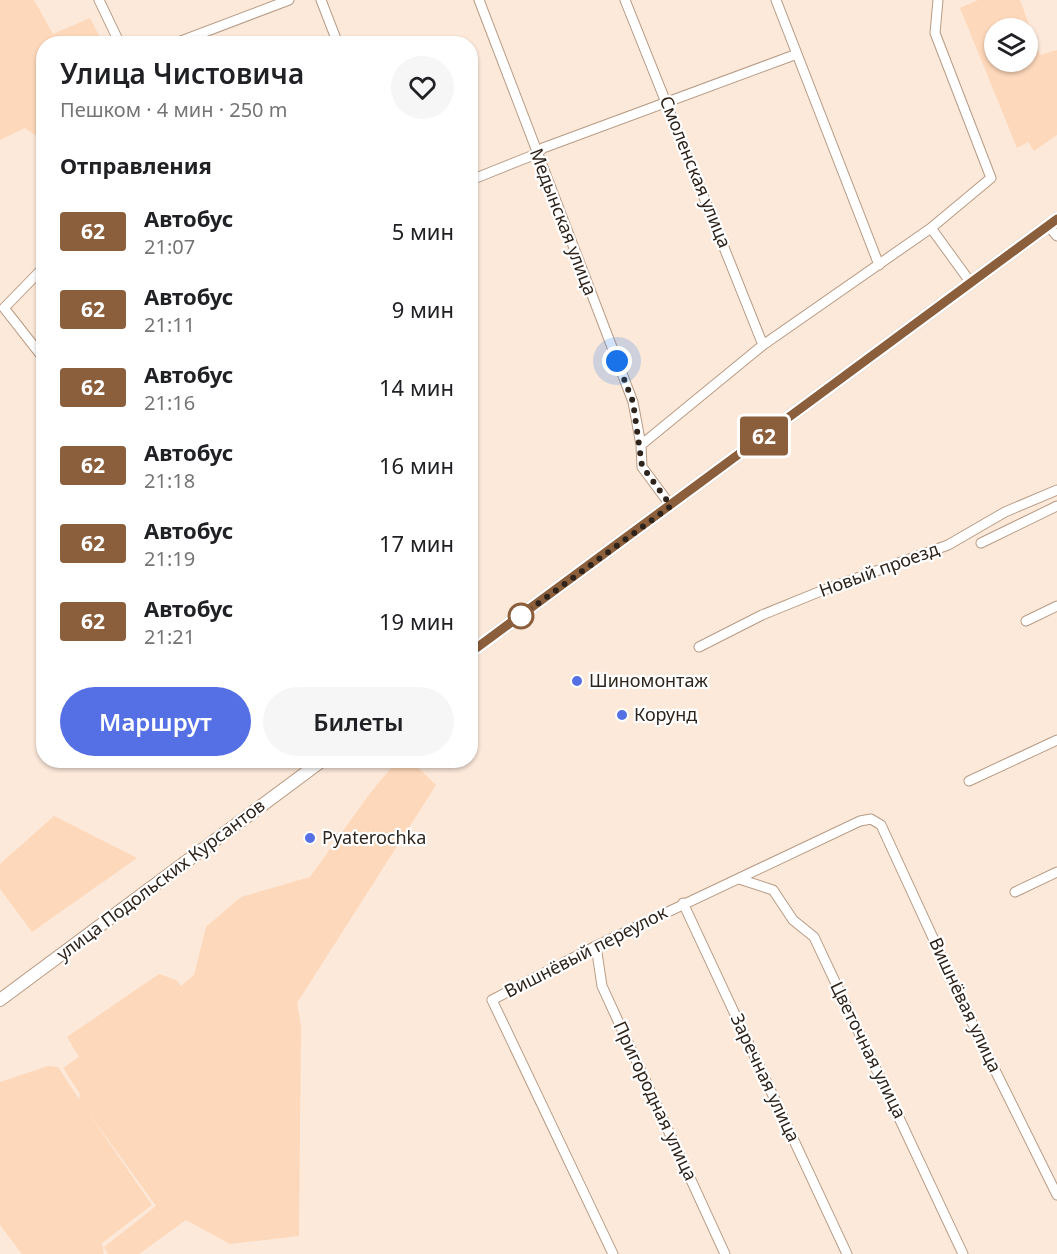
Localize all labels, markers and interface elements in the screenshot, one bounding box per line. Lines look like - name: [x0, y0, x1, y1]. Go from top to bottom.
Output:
- map controls: [984, 18, 1038, 72]
- button: layers: [984, 18, 1038, 72]
- text: Улица Чистовича: [60, 54, 304, 92]
- button: heart: [391, 56, 454, 119]
- street label: Смоленская улица: [655, 92, 737, 251]
- text: Пешком · 4 мин · 250 m: [60, 96, 287, 123]
- street label: Медынская улица: [525, 145, 603, 299]
- text: Отправления: [60, 150, 212, 180]
- text: Автобус: [144, 203, 233, 233]
- text: 5 мин: [392, 216, 454, 246]
- text: 62: [81, 217, 105, 245]
- text: 21:07: [144, 233, 195, 260]
- text: Автобус: [144, 281, 233, 311]
- text: 9 мин: [392, 294, 454, 324]
- text: 62: [81, 295, 105, 323]
- text: 21:11: [144, 311, 195, 338]
- your location: [602, 346, 632, 376]
- text: Автобус: [144, 359, 233, 389]
- text: 14 мин: [379, 372, 454, 402]
- text: 62: [81, 373, 105, 401]
- text: 21:16: [144, 389, 195, 416]
- line badge: 62: [737, 416, 791, 456]
- text: 62: [752, 422, 776, 450]
- text: Автобус: [144, 437, 233, 467]
- text: 16 мин: [379, 450, 454, 480]
- text: 62: [81, 451, 105, 479]
- text: 21:18: [144, 467, 195, 494]
- text: Автобус: [144, 515, 233, 545]
- text: 17 мин: [379, 528, 454, 558]
- text: 62: [81, 529, 105, 557]
- street label: Новый проезд: [815, 536, 942, 602]
- text: 21:19: [144, 545, 195, 572]
- text: Автобус: [144, 593, 233, 623]
- unlabelled marker: [508, 603, 534, 629]
- text: 19 мин: [379, 606, 454, 636]
- text: 62: [81, 607, 105, 635]
- text: 21:21: [144, 623, 195, 650]
- place label: Шиномонтаж: [589, 668, 708, 692]
- marker: Шиномонтаж: [570, 674, 584, 688]
- button: Маршрут: [60, 687, 251, 756]
- button: Билеты: [263, 687, 454, 756]
- place label: Корунд: [634, 702, 697, 726]
- marker: Корунд: [615, 708, 629, 722]
- street label: улица Подольских Курсантов: [51, 793, 269, 966]
- place label: Pyaterochka: [322, 825, 426, 849]
- marker: Pyaterochka: [303, 831, 317, 845]
- street label: Вишнёвый переулок: [500, 899, 672, 1003]
- street label: Вишнёвая улица: [924, 933, 1008, 1076]
- street label: Цветочная улица: [825, 977, 912, 1122]
- street label: Заречная улица: [726, 1010, 806, 1146]
- street label: Пригородная улица: [608, 1017, 703, 1184]

